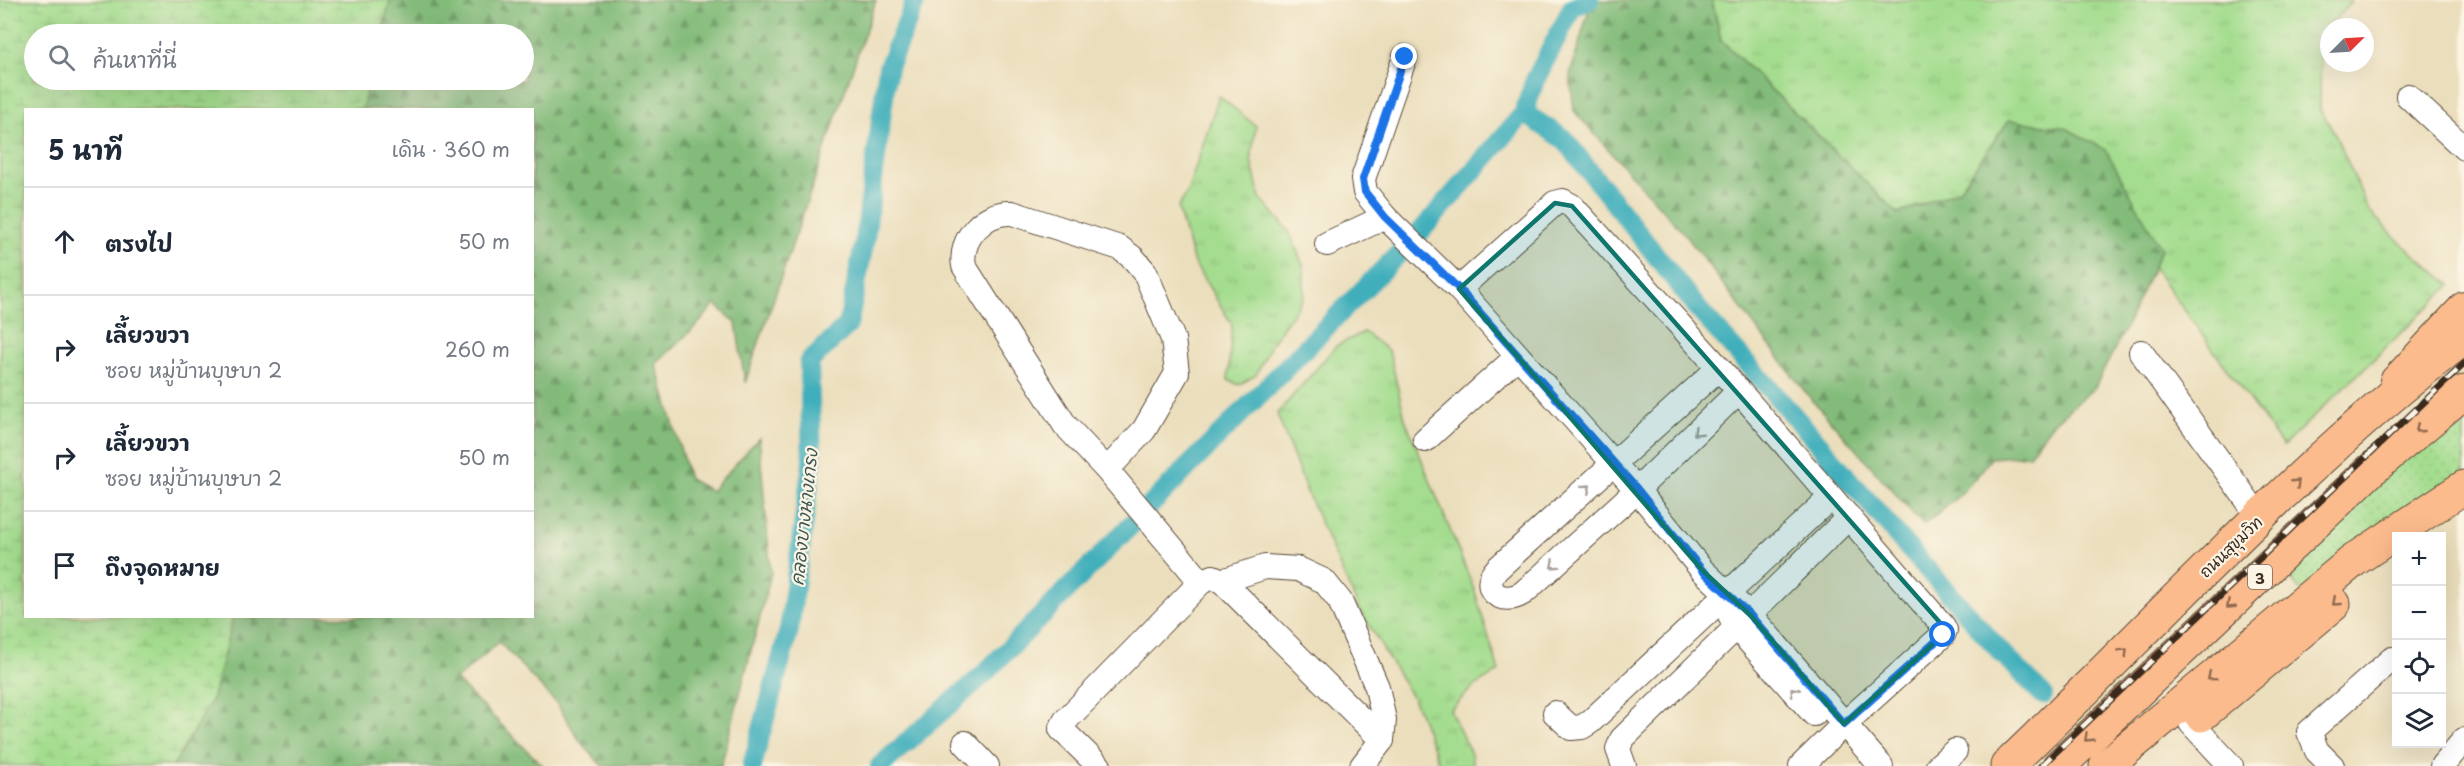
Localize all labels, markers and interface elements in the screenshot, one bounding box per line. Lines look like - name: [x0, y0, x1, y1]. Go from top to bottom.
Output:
- north arrow: [2320, 18, 2374, 72]
- search box: [24, 24, 534, 90]
- icon: search: [45, 41, 78, 74]
- text: ค้นหาที่นี่: [93, 42, 177, 75]
- route end: [1391, 43, 1417, 69]
- text: 5 นาที: [48, 130, 123, 169]
- text: เดิน · 360 m: [392, 134, 510, 164]
- icon: ahead: [48, 225, 81, 258]
- text: ตรงไป: [105, 226, 173, 259]
- text: 50 m: [458, 226, 510, 256]
- text: เลี้ยวขวา: [105, 317, 189, 350]
- icon: right: [48, 333, 81, 366]
- text: 260 m: [445, 334, 510, 364]
- text: ซอย หมู่บ้านบุษบา 2: [105, 355, 282, 385]
- one-way arrow: [2415, 422, 2426, 433]
- text: เลี้ยวขวา: [105, 425, 189, 458]
- one-way arrow: [1694, 425, 1704, 436]
- icon: right: [48, 441, 81, 474]
- text: 50 m: [458, 442, 510, 472]
- water label: คลองบางนางเกรง: [782, 446, 824, 587]
- text: ซอย หมู่บ้านบุษบา 2: [105, 463, 282, 493]
- one-way arrow: [2290, 479, 2300, 490]
- one-way arrow: [1581, 484, 1591, 495]
- street label: ถนนสุขุมวิท: [2193, 510, 2268, 584]
- map controls: [2392, 532, 2446, 748]
- button: +: [2392, 532, 2446, 586]
- icon: arrive: [48, 549, 81, 582]
- text: ถึงจุดหมาย: [105, 550, 220, 583]
- one-way arrow: [1550, 557, 1561, 568]
- road number: 3: [2248, 565, 2272, 589]
- button: −: [2392, 586, 2446, 640]
- one-way arrow: [2332, 595, 2343, 606]
- one-way arrow: [2227, 598, 2237, 609]
- route start: [1929, 621, 1955, 647]
- button: locate: [2392, 640, 2446, 694]
- one-way arrow: [2117, 648, 2128, 658]
- one-way arrow: [2207, 670, 2218, 681]
- one-way arrow: [1790, 688, 1801, 698]
- button: layers: [2392, 694, 2446, 748]
- one-way arrow: [2084, 731, 2095, 742]

